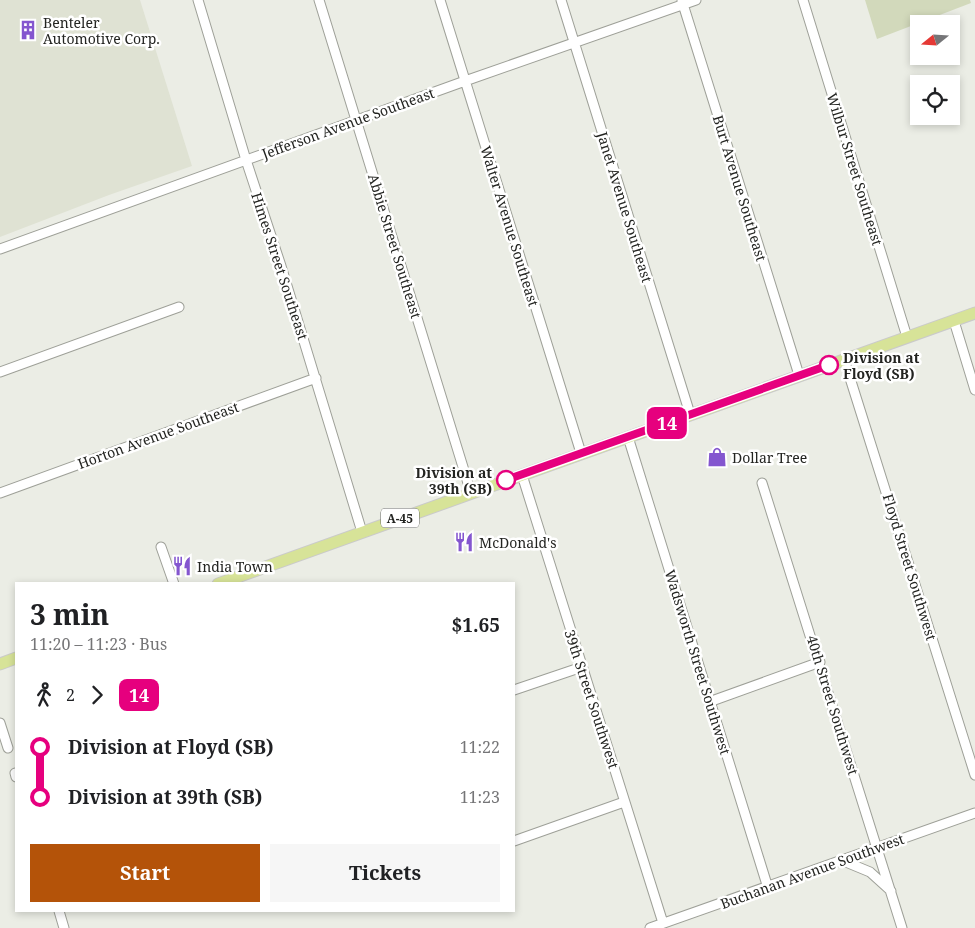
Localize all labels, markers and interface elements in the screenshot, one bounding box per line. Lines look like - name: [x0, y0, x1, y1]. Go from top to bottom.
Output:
- place label: Benteler Automotive Corp.: [43, 13, 160, 48]
- north arrow: [910, 15, 960, 65]
- map controls: [910, 15, 960, 125]
- building icon: Benteler Automotive Corp.: [17, 19, 39, 41]
- button: locate: [910, 75, 960, 125]
- street label: Jefferson Avenue Southeast: [258, 83, 437, 163]
- street label: Wilbur Street Southeast: [823, 90, 887, 248]
- street label: Burt Avenue Southeast: [709, 113, 771, 263]
- street label: Janet Avenue Southeast: [593, 128, 657, 285]
- street label: Walter Avenue Southeast: [476, 143, 544, 309]
- street label: Abbie Street Southeast: [364, 171, 426, 321]
- street label: Himes Street Southeast: [247, 190, 313, 342]
- place label: Division at Floyd (SB): [843, 348, 920, 383]
- marker: Division at Floyd (SB): [819, 355, 839, 375]
- street label: Horton Avenue Southeast: [75, 397, 241, 473]
- line badge: 14: [644, 407, 690, 439]
- text: 14: [657, 411, 677, 435]
- shop icon: Dollar Tree: [706, 446, 728, 468]
- place label: Dollar Tree: [732, 448, 807, 467]
- place label: Division at 39th (SB): [416, 463, 492, 498]
- marker: Division at 39th (SB): [496, 470, 516, 490]
- street label: Floyd Street Southwest: [879, 491, 941, 643]
- road number: A-45: [381, 508, 419, 528]
- restaurant icon: McDonald's: [453, 531, 475, 553]
- place label: McDonald's: [479, 533, 557, 552]
- restaurant icon: India Town: [171, 555, 193, 577]
- place label: India Town: [197, 557, 273, 576]
- street label: Wadsworth Street Southwest: [661, 567, 735, 757]
- text: 3 min: [30, 595, 109, 633]
- text: $1.65: [451, 612, 500, 638]
- street label: 39th Street Southwest: [561, 627, 623, 771]
- text: 11:20 – 11:23 · Bus: [30, 633, 167, 655]
- street label: 40th Street Southwest: [803, 633, 863, 777]
- icon: walk: [30, 681, 58, 709]
- icon: forward: [83, 681, 111, 709]
- text: 14: [129, 683, 149, 707]
- text: 2: [66, 684, 75, 706]
- text: Division at Floyd (SB): [68, 734, 274, 760]
- text: 11:22: [460, 736, 500, 758]
- text: Division at 39th (SB): [68, 784, 262, 810]
- text: 11:23: [460, 786, 500, 808]
- street label: Buchanan Avenue Southwest: [718, 829, 907, 913]
- button: Start: [30, 844, 260, 902]
- button: Tickets: [270, 844, 500, 902]

